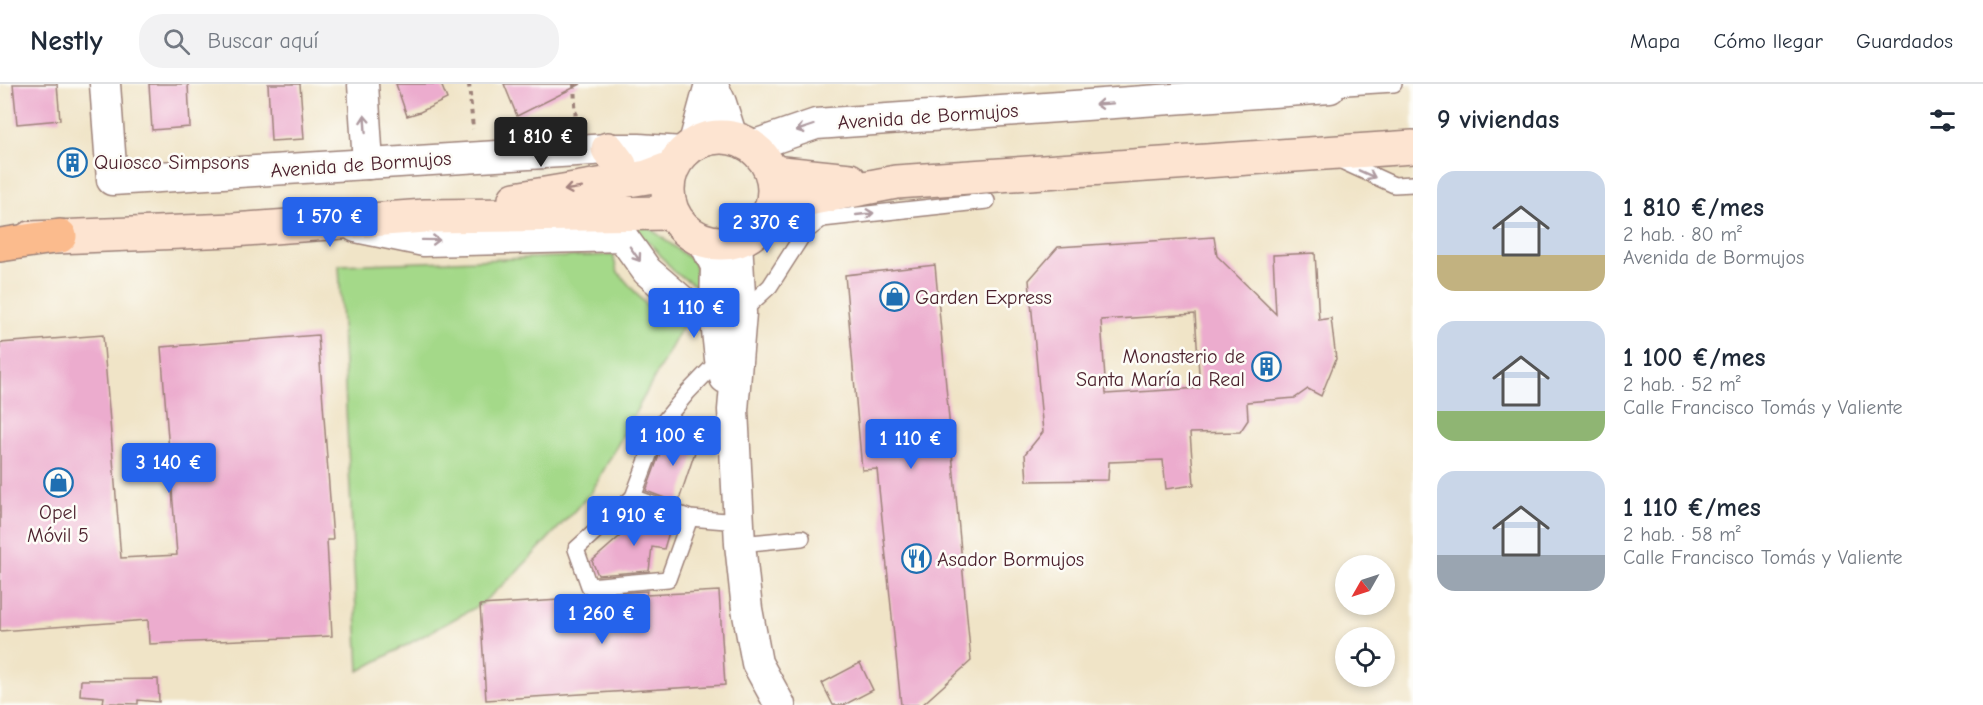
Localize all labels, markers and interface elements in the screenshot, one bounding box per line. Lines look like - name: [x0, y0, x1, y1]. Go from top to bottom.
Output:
- search box: [139, 14, 559, 68]
- text: Nestly: [30, 25, 103, 57]
- icon: search: [160, 25, 193, 58]
- text: Buscar aquí: [208, 28, 319, 54]
- text: Mapa: [1630, 29, 1680, 53]
- text: Cómo llegar: [1713, 29, 1823, 53]
- text: Guardados: [1856, 29, 1953, 53]
- street label: Avenida de Bormujos: [837, 99, 1019, 134]
- one-way arrow: [1094, 99, 1114, 110]
- icon: filters: [1926, 104, 1959, 137]
- text: 9 viviendas: [1437, 105, 1559, 135]
- one-way arrow: [360, 114, 371, 134]
- pin: 1 810 €: [486, 117, 596, 168]
- one-way arrow: [796, 123, 815, 134]
- text: 1 810 €: [508, 125, 574, 148]
- building icon: Quiosco Simpsons: [57, 146, 89, 178]
- street label: Avenida de Bormujos: [270, 147, 452, 182]
- place label: Quiosco Simpsons: [94, 151, 249, 174]
- one-way arrow: [1358, 168, 1376, 180]
- one-way arrow: [564, 183, 584, 194]
- text: 1 810 €/mes: [1623, 193, 1764, 223]
- icon: home: [1485, 195, 1557, 267]
- pin: 1 570 €: [275, 197, 385, 248]
- pin: 2 370 €: [712, 203, 822, 254]
- text: 1 570 €: [297, 205, 363, 228]
- one-way arrow: [854, 208, 874, 219]
- text: 2 370 €: [733, 211, 801, 234]
- text: 2 hab. · 80 m²: [1623, 223, 1742, 246]
- one-way arrow: [421, 234, 441, 246]
- one-way arrow: [629, 246, 641, 262]
- text: Avenida de Bormujos: [1623, 246, 1804, 269]
- shop icon: Garden Express: [878, 281, 910, 313]
- place label: Garden Express: [915, 286, 1052, 309]
- pin: 1 110 €: [639, 288, 749, 339]
- text: 1 110 €: [662, 296, 726, 319]
- text: 1 100 €/mes: [1623, 343, 1766, 373]
- place label: Monasterio de Santa María la Real: [1076, 345, 1245, 391]
- icon: home: [1485, 345, 1557, 417]
- building icon: Monasterio de Santa María la Real: [1250, 351, 1282, 383]
- text: 2 hab. · 52 m²: [1623, 373, 1741, 396]
- text: Calle Francisco Tomás y Valiente: [1623, 396, 1903, 419]
- pin: 1 100 €: [618, 416, 728, 467]
- pin: 1 110 €: [856, 419, 966, 470]
- text: 1 100 €: [640, 424, 706, 447]
- text: 1 110 €: [879, 427, 943, 450]
- pin: 3 140 €: [114, 443, 224, 494]
- text: 3 140 €: [136, 451, 202, 474]
- shop icon: Opel Móvil 5: [42, 466, 74, 498]
- text: 1 110 €/mes: [1623, 493, 1761, 523]
- icon: home: [1485, 495, 1557, 567]
- pin: 1 910 €: [579, 496, 689, 547]
- place label: Opel Móvil 5: [27, 501, 89, 547]
- text: 1 910 €: [601, 504, 667, 527]
- text: 2 hab. · 58 m²: [1623, 523, 1741, 546]
- restaurant icon: Asador Bormujos: [900, 543, 932, 575]
- text: Calle Francisco Tomás y Valiente: [1623, 546, 1903, 569]
- place label: Asador Bormujos: [937, 548, 1084, 571]
- north arrow: [1335, 555, 1395, 615]
- map controls: [1335, 555, 1395, 687]
- pin: 1 260 €: [547, 594, 657, 645]
- text: 1 260 €: [568, 602, 636, 625]
- button: locate: [1335, 627, 1395, 687]

